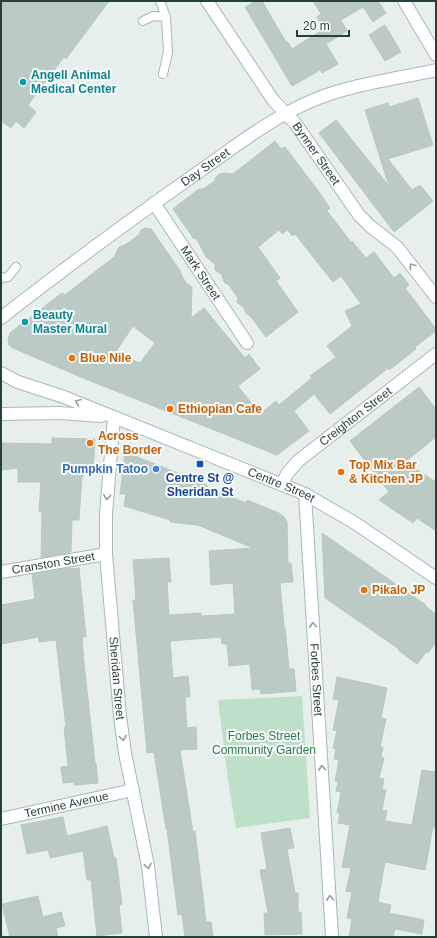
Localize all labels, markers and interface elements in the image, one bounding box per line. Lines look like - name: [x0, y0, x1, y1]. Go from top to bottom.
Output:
- scale bar: [297, 12, 349, 38]
- text: 20 m: [303, 19, 330, 33]
- place label: Angell Animal Medical Center: [31, 68, 117, 96]
- marker: Angell Animal Medical Center: [18, 77, 28, 87]
- street label: Bynner Street: [290, 119, 343, 188]
- street label: Day Street: [178, 145, 233, 189]
- street label: Mark Street: [177, 243, 224, 303]
- one-way arrow: [410, 263, 417, 270]
- place label: Beauty Master Mural: [33, 308, 107, 336]
- marker: Beauty Master Mural: [20, 317, 30, 327]
- place label: Blue Nile: [80, 351, 132, 365]
- marker: Blue Nile: [67, 353, 77, 363]
- street label: Creighton Street: [317, 384, 395, 449]
- one-way arrow: [75, 399, 82, 407]
- place label: Ethiopian Cafe: [178, 402, 262, 416]
- marker: Ethiopian Cafe: [165, 404, 175, 414]
- place label: Across The Border: [98, 429, 162, 457]
- marker: Across The Border: [85, 438, 95, 448]
- place label: Top Mix Bar & Kitchen JP: [349, 458, 423, 486]
- marker: Centre St @ Sheridan St: [195, 459, 205, 469]
- place label: Pumpkin Tatoo: [62, 462, 148, 476]
- marker: Pumpkin Tatoo: [151, 464, 161, 474]
- street label: Centre Street: [246, 465, 318, 506]
- marker: Top Mix Bar & Kitchen JP: [336, 467, 346, 477]
- place label: Centre St @ Sheridan St: [166, 471, 234, 499]
- one-way arrow: [103, 494, 112, 500]
- street label: Cranston Street: [11, 549, 97, 577]
- place label: Pikalo JP: [372, 583, 425, 597]
- marker: Pikalo JP: [359, 585, 369, 595]
- one-way arrow: [308, 622, 317, 628]
- street label: Sheridan Street: [106, 636, 128, 721]
- street label: Forbes Street: [307, 643, 326, 717]
- park label: Forbes Street Community Garden: [212, 729, 316, 757]
- one-way arrow: [118, 735, 127, 742]
- one-way arrow: [317, 765, 326, 771]
- street label: Termine Avenue: [23, 788, 110, 821]
- one-way arrow: [143, 863, 152, 869]
- one-way arrow: [325, 895, 334, 901]

